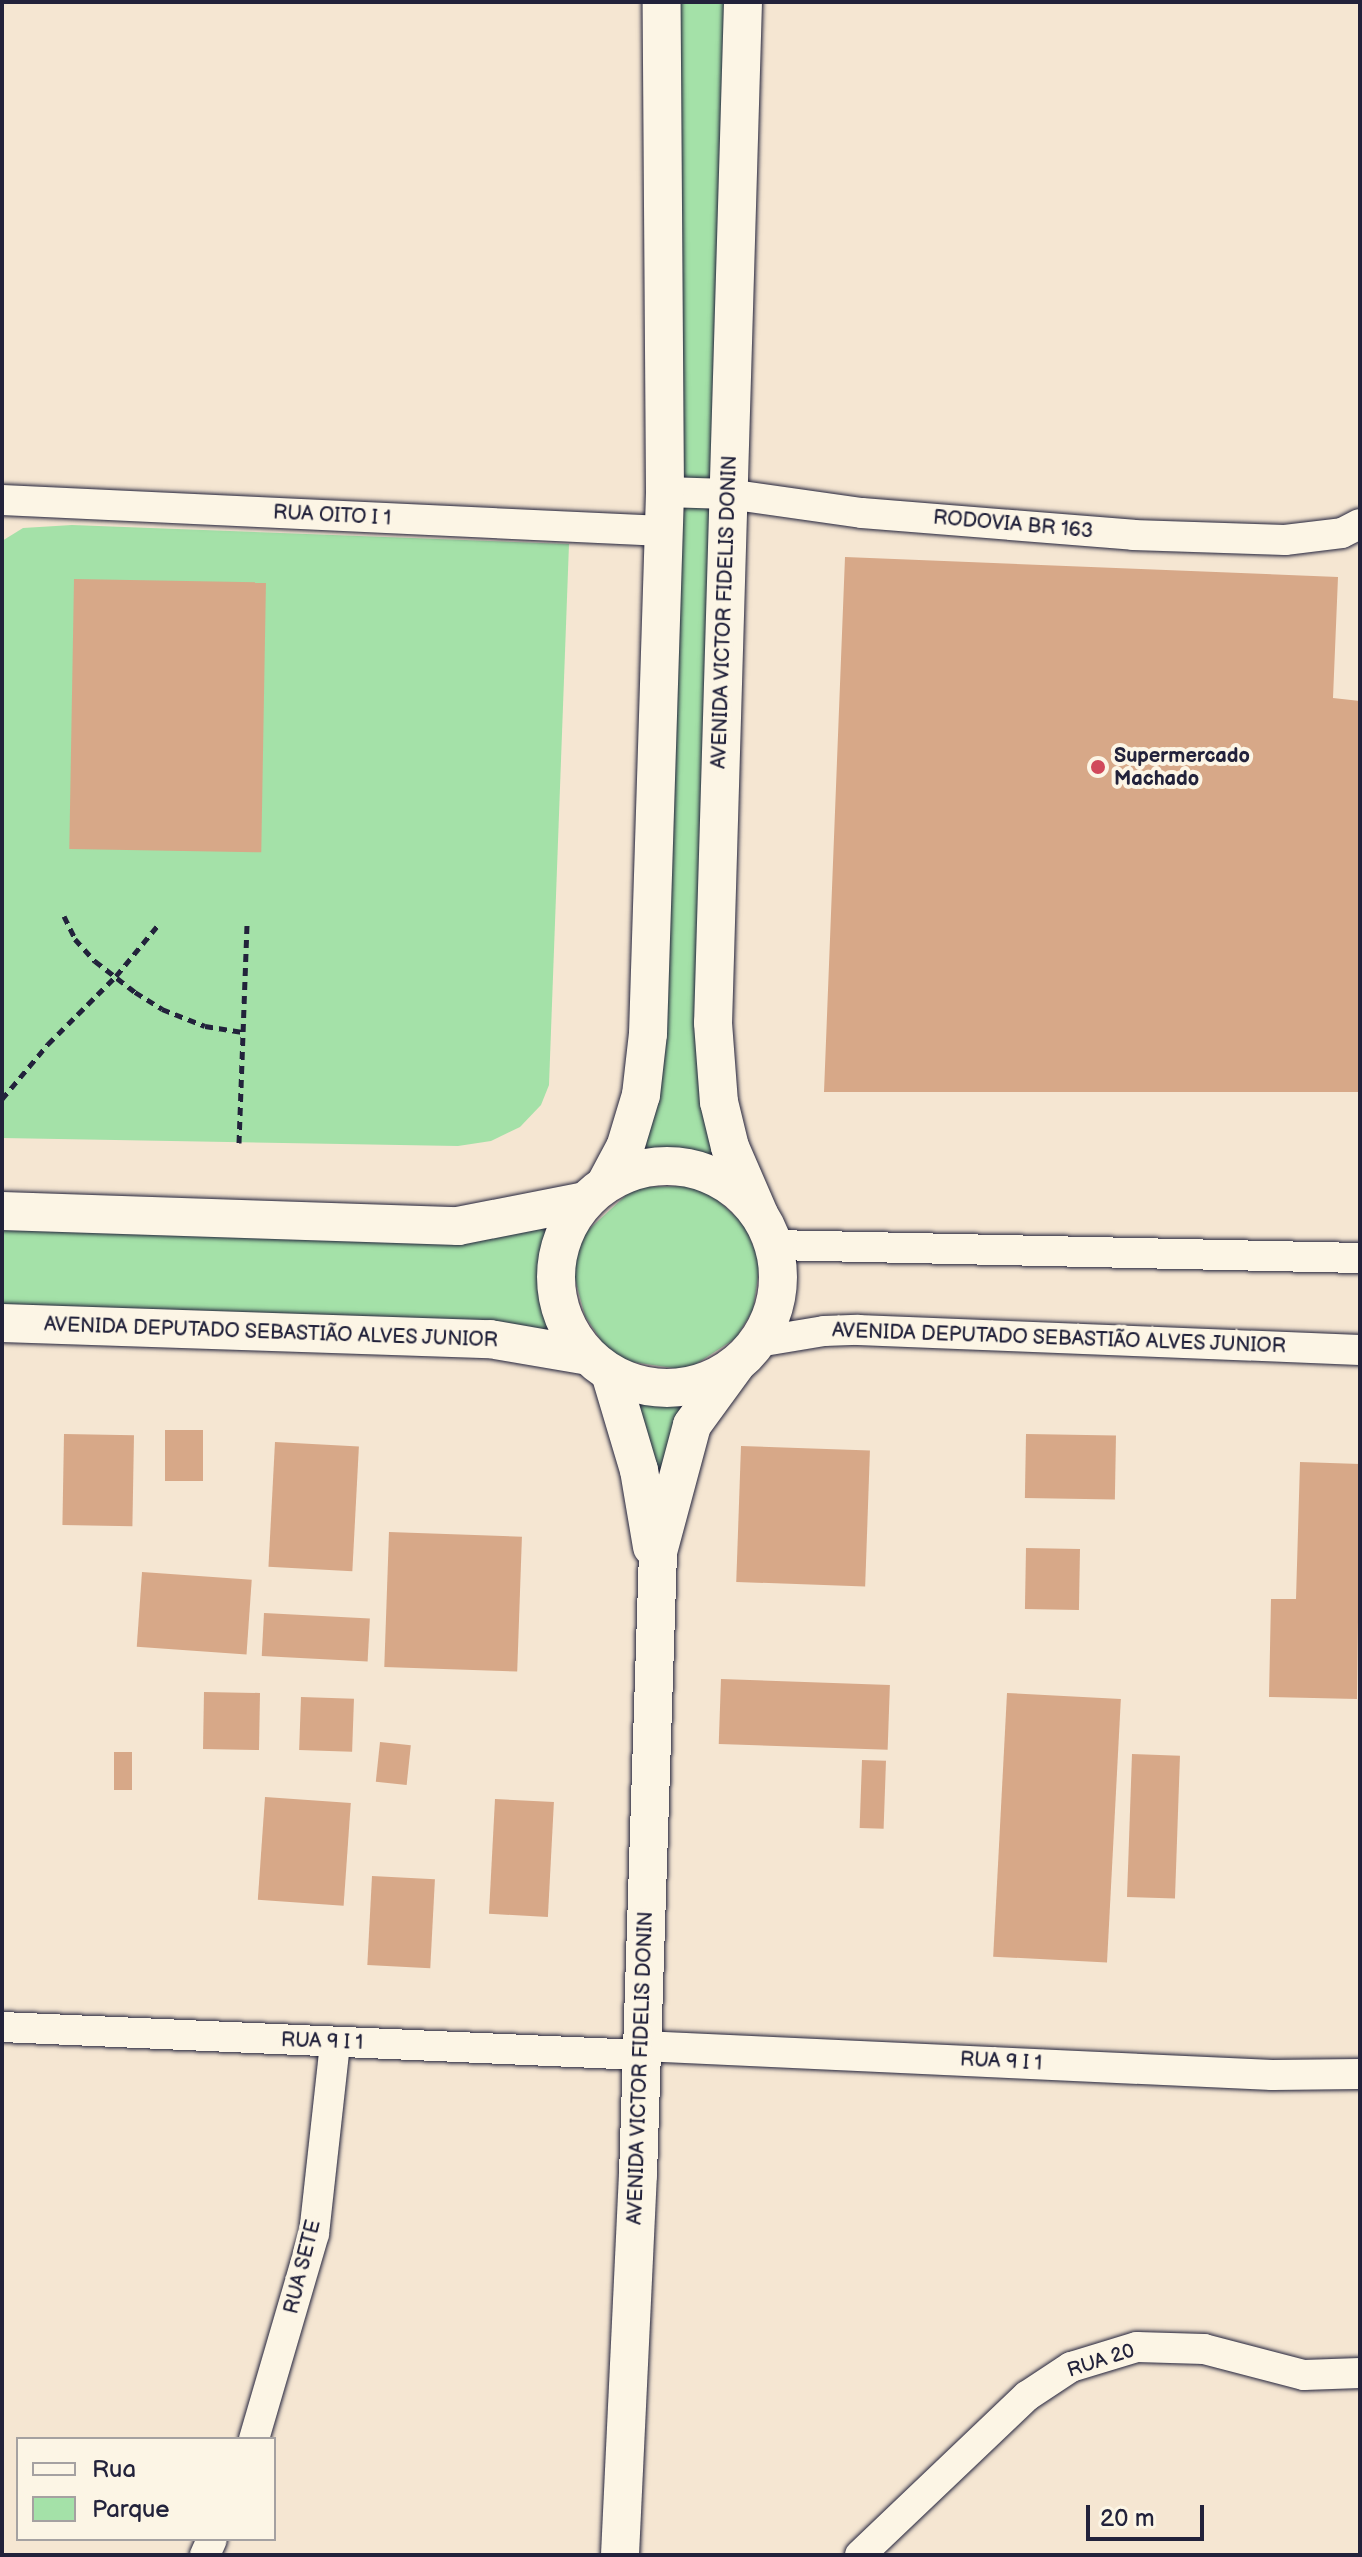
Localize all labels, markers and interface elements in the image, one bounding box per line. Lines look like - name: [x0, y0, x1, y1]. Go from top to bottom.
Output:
- street label: AVENIDA VICTOR FIDELIS DONIN: [708, 455, 742, 769]
- street label: RUA OITO I 1: [272, 501, 392, 531]
- street label: RODOVIA BR 163: [932, 506, 1094, 544]
- place label: Supermercado Machado: [1114, 744, 1250, 791]
- marker: Supermercado Machado: [1089, 758, 1107, 776]
- street label: AVENIDA DEPUTADO SEBASTIÃO ALVES JUNIOR: [43, 1313, 499, 1353]
- street label: AVENIDA DEPUTADO SEBASTIÃO ALVES JUNIOR: [831, 1319, 1287, 1359]
- street label: AVENIDA VICTOR FIDELIS DONIN: [624, 1911, 658, 2225]
- street label: RUA 9 I 1: [280, 2029, 364, 2055]
- street label: RUA 9 I 1: [959, 2048, 1043, 2076]
- street label: RUA SETE: [280, 2217, 326, 2317]
- street label: RUA 20: [1064, 2339, 1138, 2383]
- legend: [16, 2437, 276, 2541]
- text: Rua: [92, 2455, 136, 2484]
- scale bar: [1090, 2489, 1208, 2539]
- text: Parque: [92, 2495, 170, 2524]
- text: 20 m: [1100, 2504, 1155, 2533]

